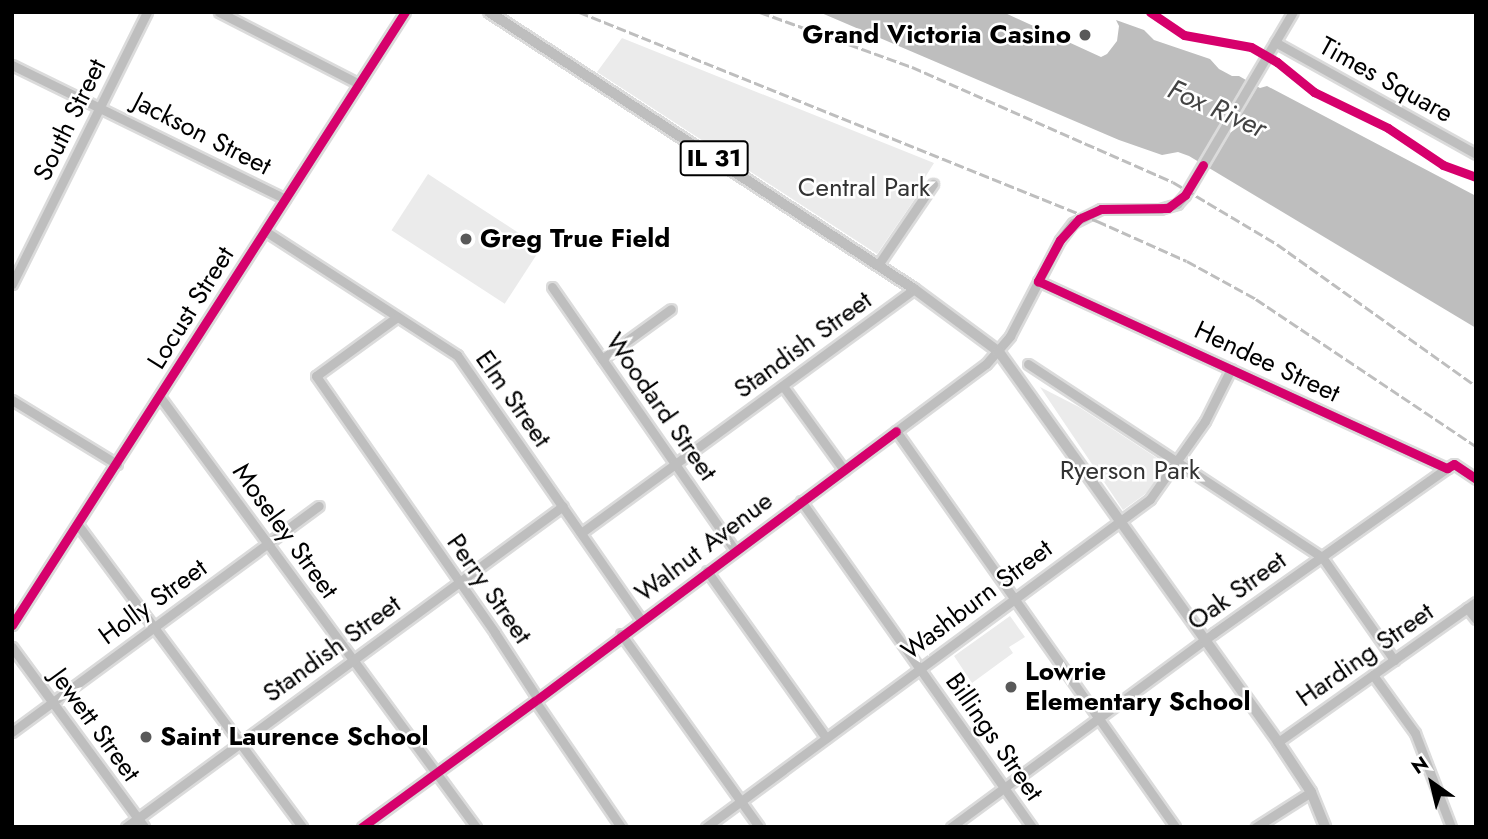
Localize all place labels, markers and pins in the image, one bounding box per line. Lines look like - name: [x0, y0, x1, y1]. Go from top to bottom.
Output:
- place label: Grand Victoria Casino: [802, 19, 1071, 51]
- marker: Grand Victoria Casino: [1077, 27, 1093, 43]
- place label: Greg True Field: [480, 223, 670, 255]
- marker: Greg True Field: [458, 231, 474, 247]
- place label: Lowrie Elementary School: [1025, 656, 1250, 718]
- marker: Lowrie Elementary School: [1003, 679, 1019, 695]
- place label: Saint Laurence School: [160, 721, 428, 753]
- marker: Saint Laurence School: [138, 729, 154, 745]

